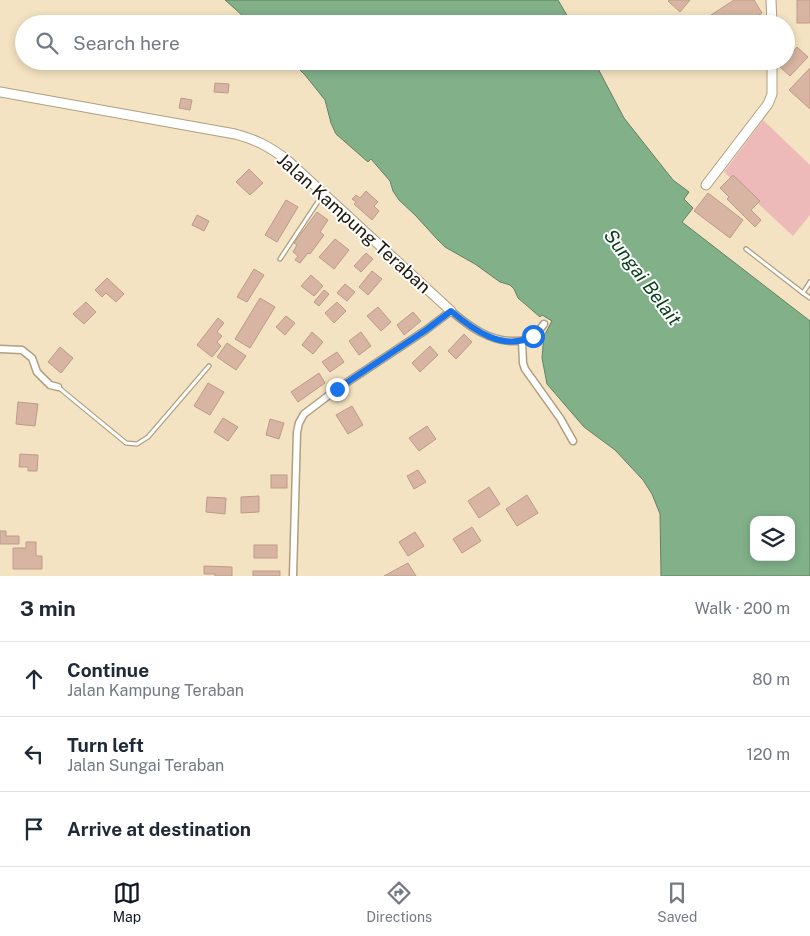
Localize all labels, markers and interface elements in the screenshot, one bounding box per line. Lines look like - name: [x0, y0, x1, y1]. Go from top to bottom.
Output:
- search box: [15, 15, 795, 70]
- icon: search: [33, 29, 61, 57]
- text: Search here: [73, 32, 180, 54]
- street label: Jalan Kampung Teraban: [273, 149, 435, 297]
- water label: Sungai Belait: [600, 225, 686, 329]
- route start: [522, 325, 545, 348]
- route end: [326, 378, 349, 401]
- map controls: [750, 516, 795, 561]
- button: layers: [750, 516, 795, 561]
- text: 3 min: [20, 596, 76, 621]
- text: Walk · 200 m: [695, 599, 790, 618]
- text: Continue: [67, 659, 149, 681]
- icon: ahead: [20, 665, 48, 693]
- text: 80 m: [752, 670, 790, 689]
- text: Jalan Kampung Teraban: [67, 681, 244, 700]
- text: Turn left: [67, 734, 144, 756]
- icon: left: [20, 740, 48, 768]
- text: 120 m: [746, 745, 790, 764]
- text: Jalan Sungai Teraban: [67, 756, 224, 775]
- icon: arrive: [20, 815, 48, 843]
- text: Arrive at destination: [67, 818, 251, 840]
- tab: Map: [113, 879, 141, 925]
- tab: Directions: [366, 879, 432, 925]
- tab: Saved: [657, 879, 697, 925]

